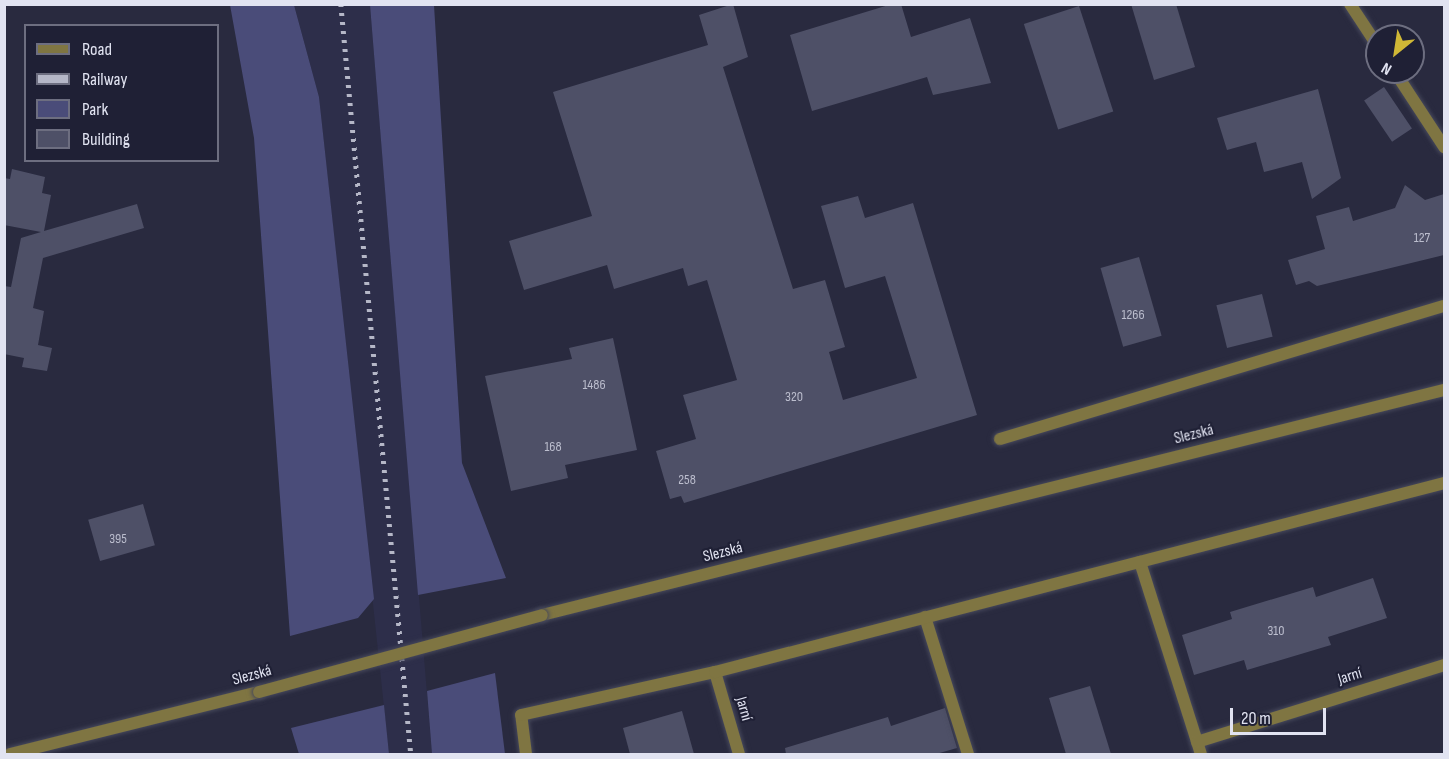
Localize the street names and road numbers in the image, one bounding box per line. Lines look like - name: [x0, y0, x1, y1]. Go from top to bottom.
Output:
- street label: Slezská: [1172, 421, 1216, 449]
- street label: Slezská: [701, 539, 745, 567]
- street label: Slezská: [230, 662, 274, 690]
- street label: Jarní: [1336, 664, 1364, 690]
- street label: Jarní: [730, 695, 756, 723]

